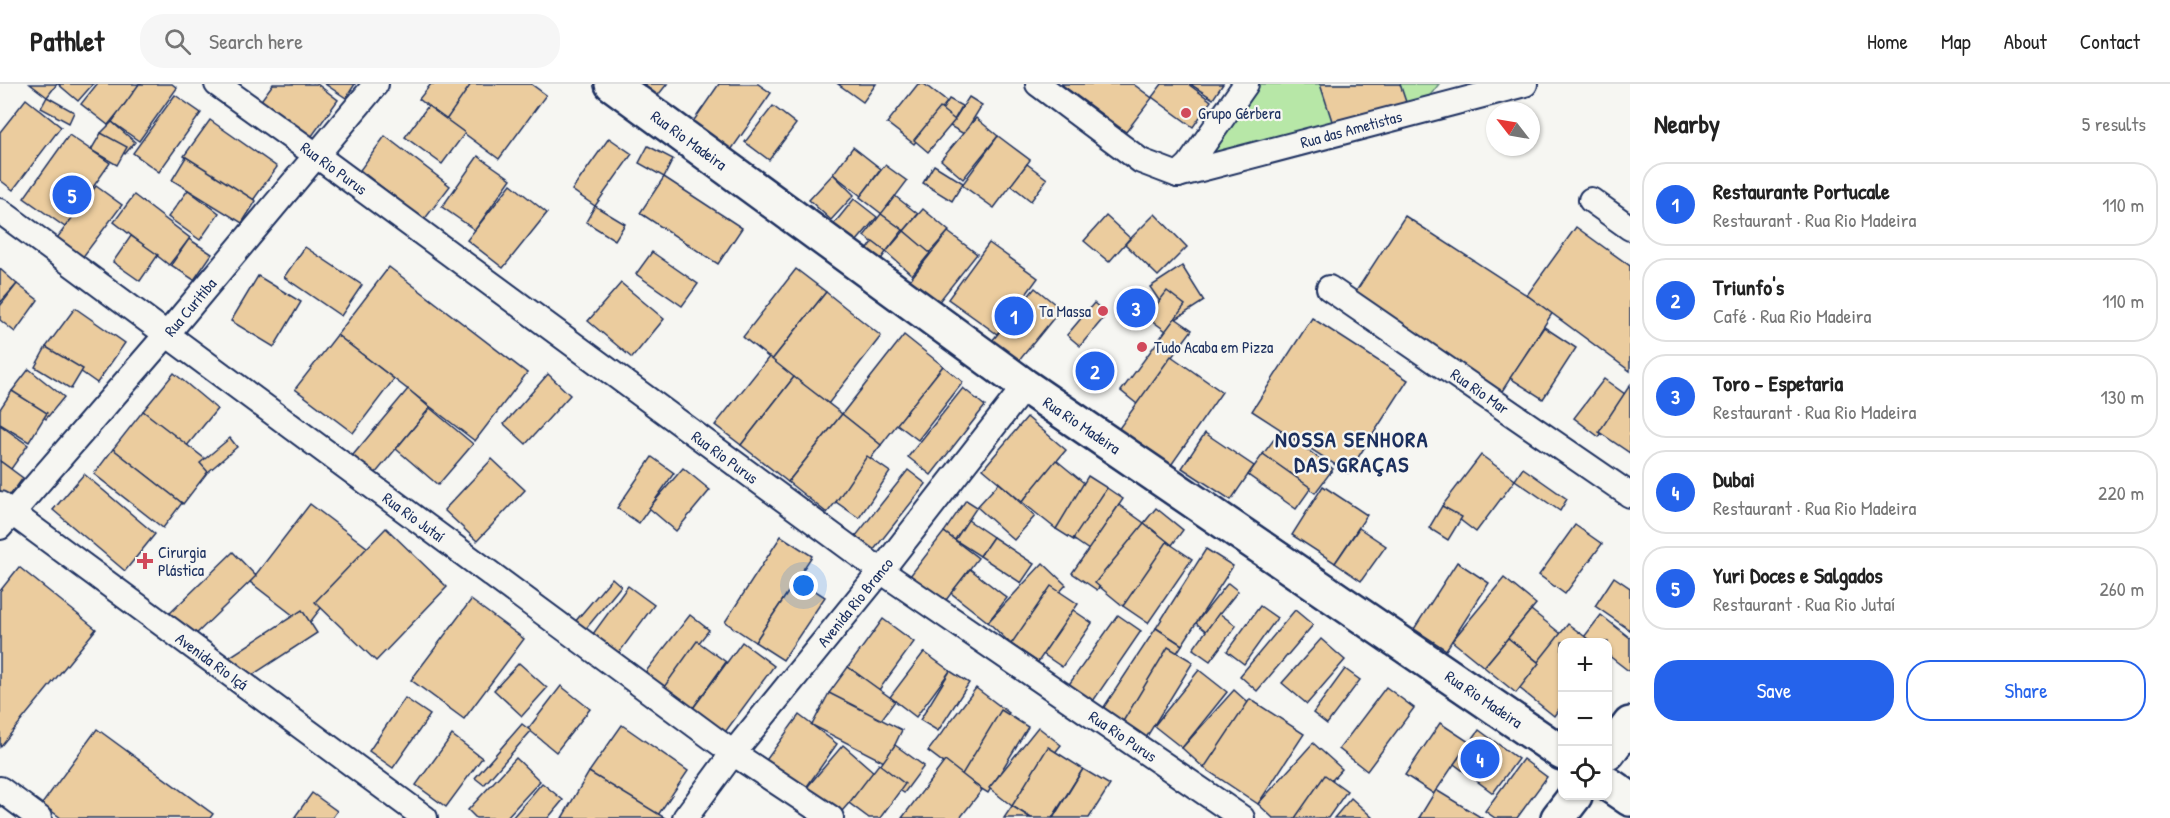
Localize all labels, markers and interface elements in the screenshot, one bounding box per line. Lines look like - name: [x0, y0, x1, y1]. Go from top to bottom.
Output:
- search box: [140, 14, 560, 68]
- text: Pathlet: [30, 22, 104, 60]
- icon: search: [161, 25, 194, 58]
- text: Search here: [209, 26, 303, 56]
- text: Home: [1867, 27, 1908, 56]
- text: Map: [1941, 27, 1971, 56]
- text: About: [2004, 27, 2047, 56]
- text: Contact: [2080, 27, 2140, 56]
- place label: Grupo Gérbera: [1198, 102, 1281, 124]
- north arrow: [1486, 102, 1540, 156]
- street label: Rua Rio Madeira: [647, 105, 731, 175]
- street label: Rua das Ametistas: [1298, 105, 1404, 153]
- marker: Grupo Gérbera: [1179, 106, 1193, 120]
- text: Nearby: [1654, 106, 1720, 141]
- text: 5 results: [2082, 110, 2146, 137]
- street label: Rua Rio Purus: [296, 136, 372, 200]
- pin: 5: [52, 172, 92, 218]
- text: Restaurante Portucale: [1713, 176, 1890, 206]
- text: 1: [1672, 191, 1679, 218]
- text: 110 m: [2102, 191, 2144, 218]
- text: Restaurant · Rua Rio Madeira: [1713, 206, 1916, 233]
- text: Triunfo's: [1713, 272, 1784, 302]
- street label: Rua Curitiba: [159, 273, 221, 341]
- pin: 3: [1116, 286, 1156, 330]
- text: 2: [1671, 287, 1680, 314]
- text: 110 m: [2102, 287, 2144, 314]
- pin: 1: [994, 294, 1034, 338]
- place label: Ta Massa: [1039, 300, 1091, 322]
- text: Café · Rua Rio Madeira: [1713, 302, 1871, 329]
- marker: Ta Massa: [1096, 304, 1110, 318]
- place label: Tudo Acaba em Pizza: [1154, 336, 1273, 358]
- marker: Tudo Acaba em Pizza: [1135, 340, 1149, 354]
- pin: 2: [1076, 348, 1114, 394]
- street label: Rua Rio Mar: [1446, 363, 1514, 419]
- text: Toro - Espetaria: [1713, 368, 1843, 398]
- text: 3: [1671, 383, 1680, 410]
- text: 130 m: [2101, 383, 2144, 410]
- street label: Rua Rio Madeira: [1039, 391, 1125, 459]
- text: Restaurant · Rua Rio Madeira: [1713, 398, 1916, 425]
- district label: NOSSA SENHORA DAS GRAÇAS: [1275, 424, 1429, 479]
- street label: Rua Rio Purus: [687, 425, 763, 489]
- text: Dubai: [1713, 464, 1755, 494]
- text: 4: [1672, 479, 1679, 506]
- text: 220 m: [2098, 479, 2144, 506]
- street label: Rua Rio Jutaí: [378, 487, 450, 547]
- text: Restaurant · Rua Rio Madeira: [1713, 494, 1916, 521]
- place label: Cirurgia Plástica: [158, 541, 206, 581]
- marker: Cirurgia Plástica: [136, 552, 154, 570]
- street label: Avenida Rio Branco: [812, 552, 898, 651]
- text: Yuri Doces e Salgados: [1713, 560, 1883, 590]
- your location: [789, 571, 818, 600]
- text: 5: [1671, 575, 1680, 602]
- text: 260 m: [2100, 575, 2144, 602]
- text: Restaurant · Rua Rio Jutaí: [1713, 590, 1895, 617]
- street label: Avenida Rio Içá: [171, 627, 253, 695]
- map controls: [1558, 638, 1612, 800]
- button: +: [1558, 638, 1612, 692]
- button: Save: [1654, 660, 1894, 721]
- button: Share: [1906, 660, 2146, 721]
- street label: Rua Rio Madeira: [1441, 665, 1527, 733]
- button: −: [1558, 692, 1612, 746]
- street label: Rua Rio Purus: [1085, 705, 1161, 767]
- pin: 4: [1460, 736, 1500, 782]
- button: locate: [1558, 746, 1612, 800]

